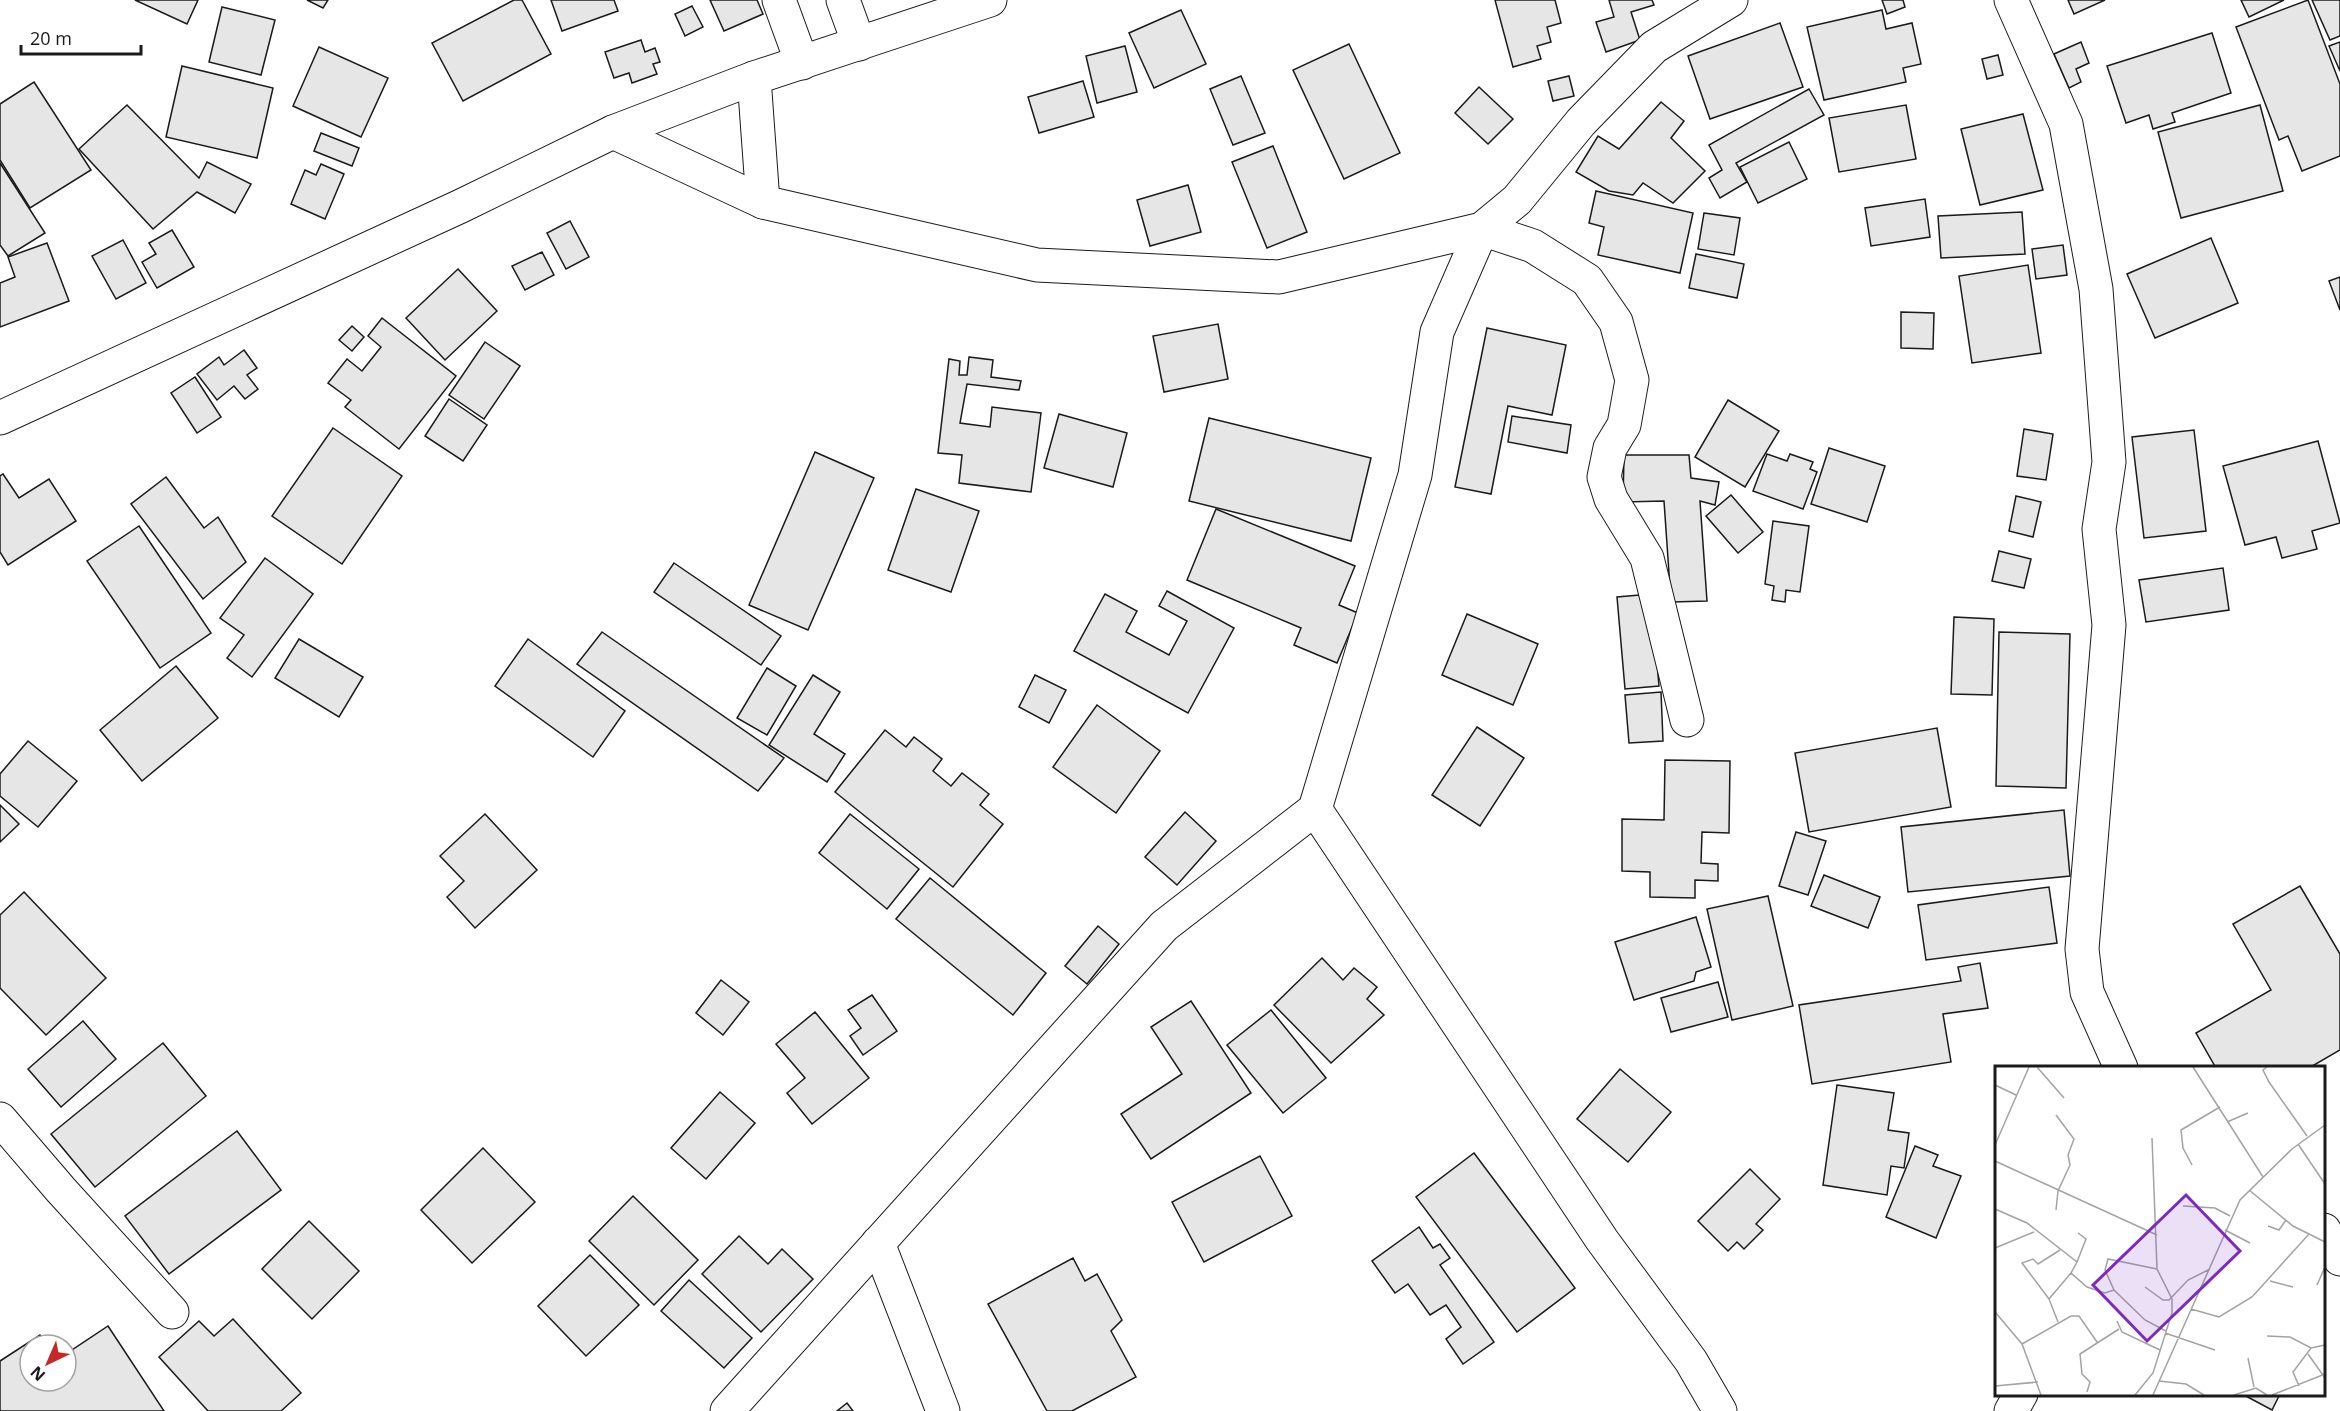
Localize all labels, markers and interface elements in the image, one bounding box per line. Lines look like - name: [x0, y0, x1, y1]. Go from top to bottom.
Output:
- scale bar: [21, 18, 141, 56]
- text: 20 m: [30, 26, 72, 50]
- inset map: [1995, 1066, 2325, 1396]
- north arrow: [18, 1333, 78, 1393]
- text: N: [25, 1361, 50, 1386]

